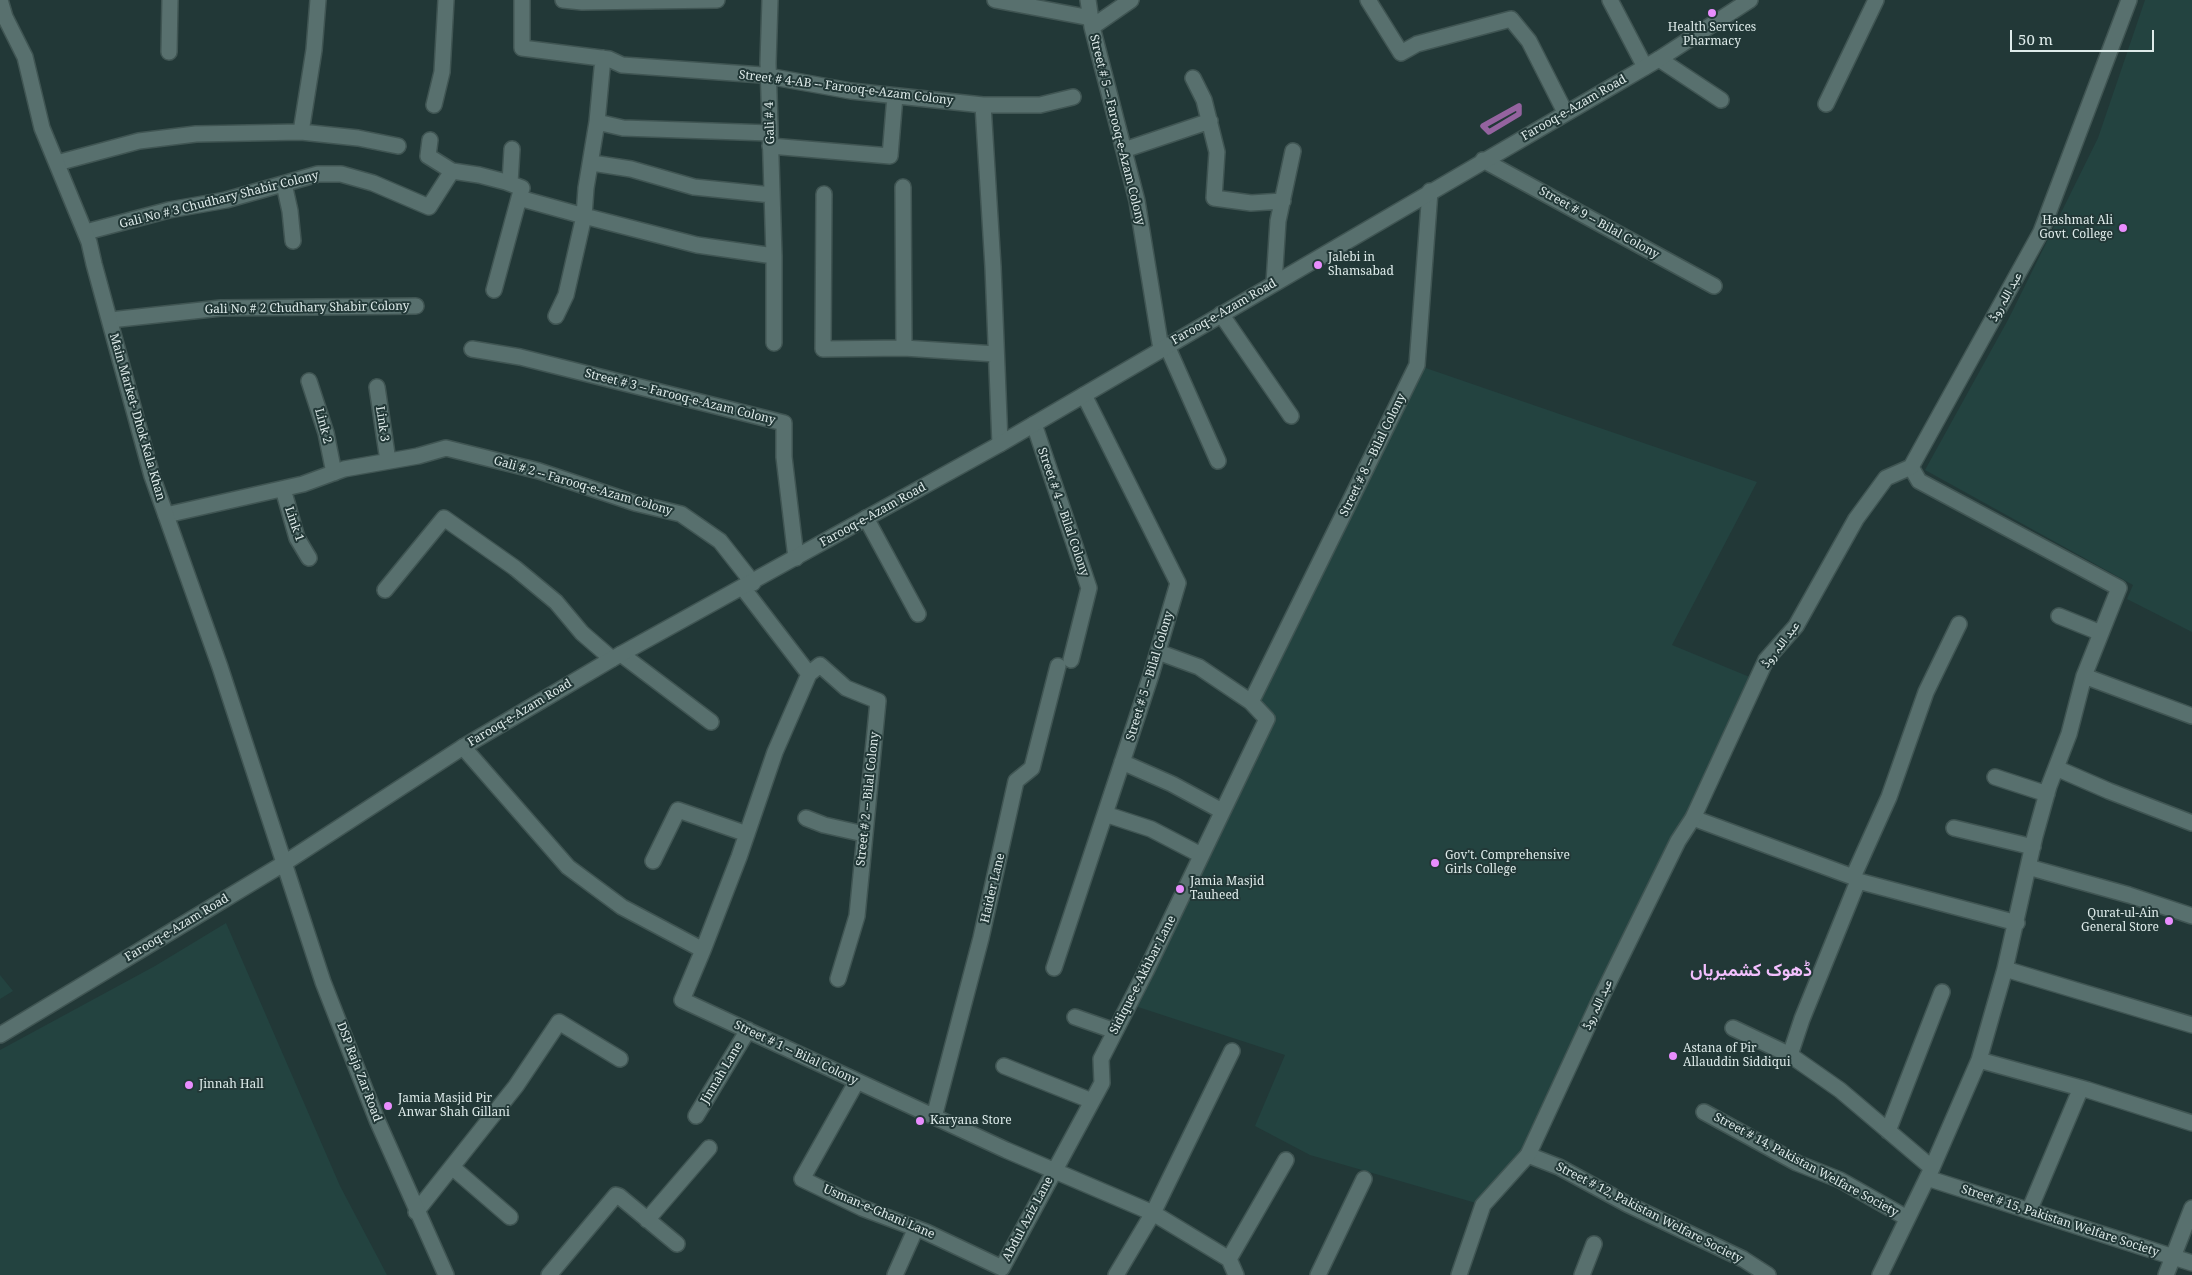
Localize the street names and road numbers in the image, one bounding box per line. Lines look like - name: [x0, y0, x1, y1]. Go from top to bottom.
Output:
- street label: Street # 5 -- Farooq-e-Azam Colony: [1086, 33, 1148, 227]
- street label: Street # 4-AB -- Farooq-e-Azam Colony: [738, 68, 954, 108]
- street label: Farooq-e-Azam Road: [1519, 72, 1629, 144]
- street label: Gali # 4: [762, 101, 778, 145]
- street label: Gali No # 3 Chudhary Shabir Colony: [118, 168, 320, 232]
- street label: Street # 9 -- Bilal Colony: [1536, 184, 1662, 262]
- street label: عبد اللہ روڈ: [1987, 270, 2025, 324]
- street label: Farooq-e-Azam Road: [1169, 276, 1279, 348]
- street label: Gali No # 2 Chudhary Shabir Colony: [204, 299, 410, 317]
- street label: Main Market- Dhok Kala Khan: [106, 332, 168, 502]
- street label: Street # 3 -- Farooq-e-Azam Colony: [583, 366, 777, 428]
- street label: Street # 8 -- Bilal Colony: [1337, 391, 1409, 519]
- street label: Link 3: [372, 405, 392, 443]
- street label: Link 2: [311, 407, 335, 445]
- street label: Street # 4 -- Bilal Colony: [1034, 446, 1092, 578]
- street label: Gali # 2 -- Farooq-e-Azam Colony: [492, 454, 674, 518]
- street label: Farooq-e-Azam Road: [818, 480, 928, 550]
- street label: Link 1: [281, 505, 307, 543]
- street label: Street # 5 -- Bilal Colony: [1123, 609, 1177, 743]
- street label: عبد اللہ روڈ: [1759, 619, 1803, 671]
- street label: Farooq-e-Azam Road: [465, 676, 575, 750]
- street label: Street # 2 -- Bilal Colony: [854, 731, 882, 867]
- street label: Haider Lane: [978, 852, 1008, 924]
- street label: Farooq-e-Azam Road: [122, 891, 232, 965]
- street label: Sidique-e-Akhbar Lane: [1107, 913, 1179, 1037]
- street label: عبد اللہ روڈ: [1580, 978, 1616, 1032]
- street label: Street # 1 -- Bilal Colony: [732, 1018, 860, 1088]
- street label: DSP Raja Zar Road: [333, 1020, 385, 1124]
- street label: Jinnah Lane: [698, 1040, 746, 1106]
- street label: Street # 14, Pakistan Welfare Society: [1711, 1110, 1901, 1220]
- street label: Street # 12, Pakistan Welfare Society: [1553, 1160, 1745, 1266]
- street label: Abdul Aziz Lane: [1000, 1174, 1056, 1264]
- street label: Usman-e-Ghani Lane: [821, 1182, 937, 1242]
- street label: Street # 15, Pakistan Welfare Society: [1959, 1182, 2161, 1260]

